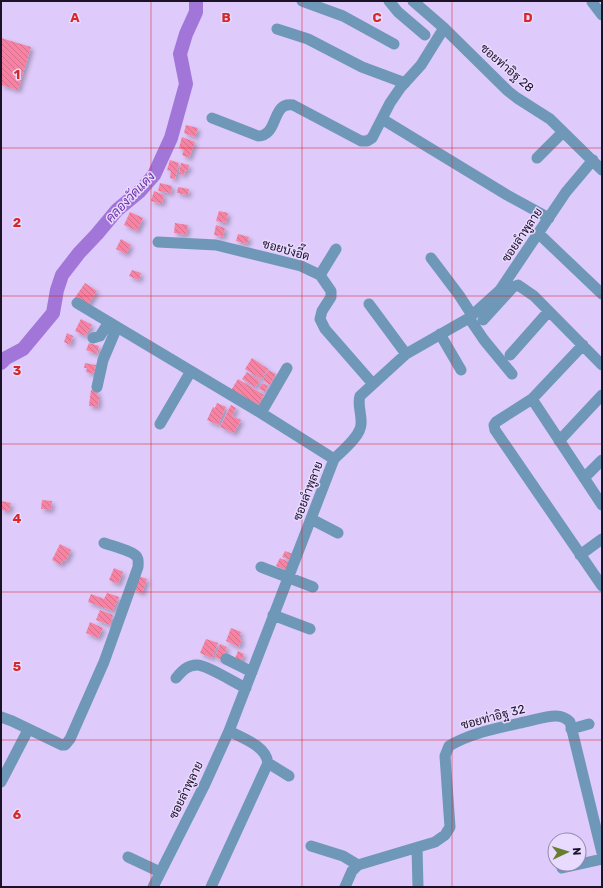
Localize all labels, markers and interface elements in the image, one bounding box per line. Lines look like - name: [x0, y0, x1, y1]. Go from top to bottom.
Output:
- text: A: [70, 10, 80, 25]
- text: B: [221, 10, 231, 25]
- text: C: [372, 10, 382, 25]
- text: D: [523, 10, 533, 25]
- street label: ซอยท่าอิฐ 28: [477, 41, 537, 96]
- text: 1: [14, 67, 20, 82]
- water label: คลองวัดแดง: [102, 169, 158, 225]
- street label: ซอยลำพูลาย: [499, 205, 546, 265]
- text: 2: [13, 215, 21, 230]
- street label: ซอยบังอี๊ด: [261, 233, 312, 263]
- text: 3: [13, 363, 22, 378]
- street label: ซอยลำพูลาย: [290, 459, 327, 523]
- text: 4: [13, 511, 22, 526]
- text: 5: [13, 659, 21, 674]
- street label: ซอยท่าอิฐ 32: [459, 702, 527, 733]
- street label: ซอยลำพูลาย: [166, 759, 207, 822]
- text: 6: [13, 807, 22, 822]
- north arrow: [547, 832, 587, 872]
- text: N: [570, 847, 583, 856]

